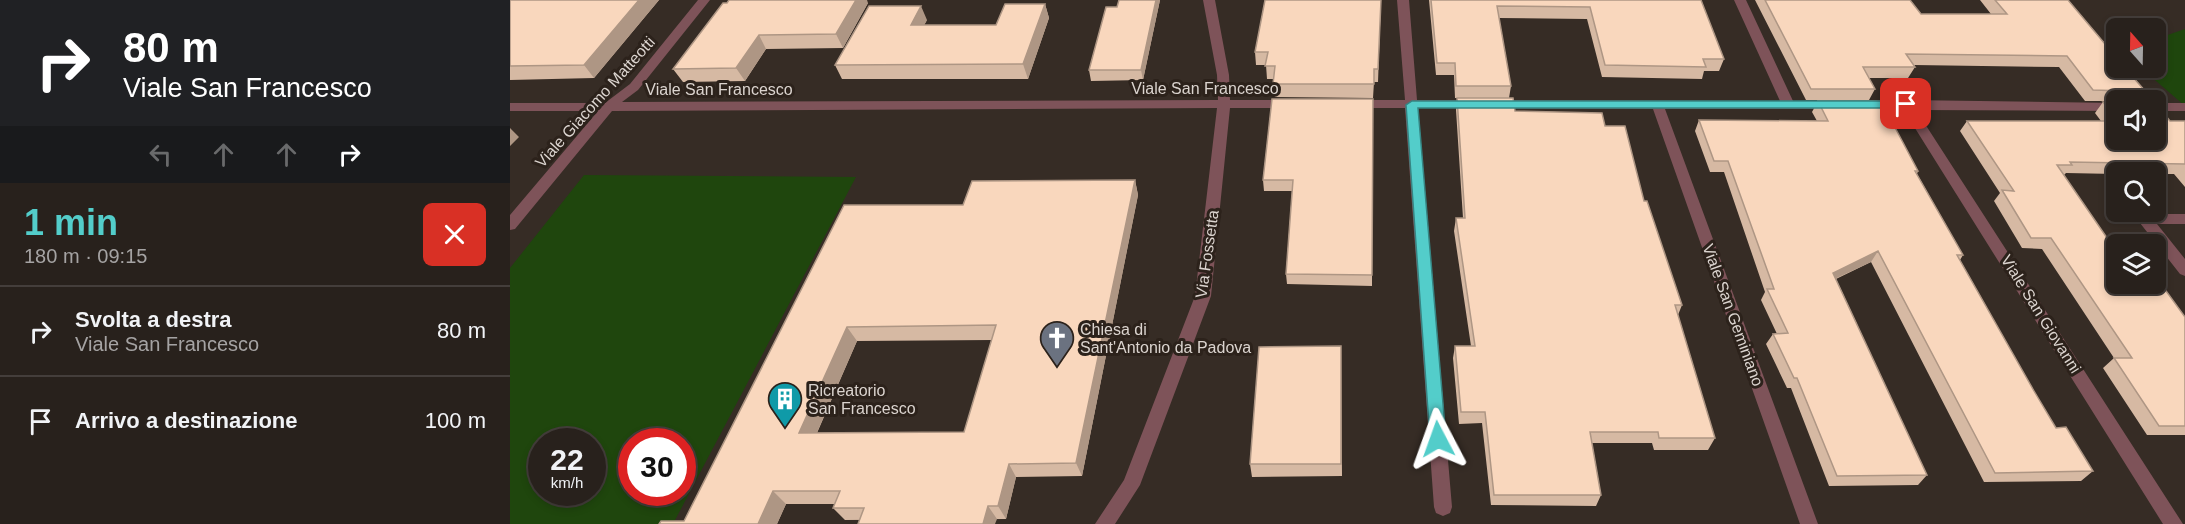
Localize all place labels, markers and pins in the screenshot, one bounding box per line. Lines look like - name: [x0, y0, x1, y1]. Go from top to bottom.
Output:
- pin: [1880, 78, 1931, 129]
- church icon: Chiesa di Sant'Antonio da Padova: [1039, 320, 1075, 367]
- place label: Chiesa di Sant'Antonio da Padova: [1080, 321, 1251, 356]
- building icon: Ricreatorio San Francesco: [767, 381, 803, 428]
- place label: Ricreatorio San Francesco: [808, 382, 916, 417]

